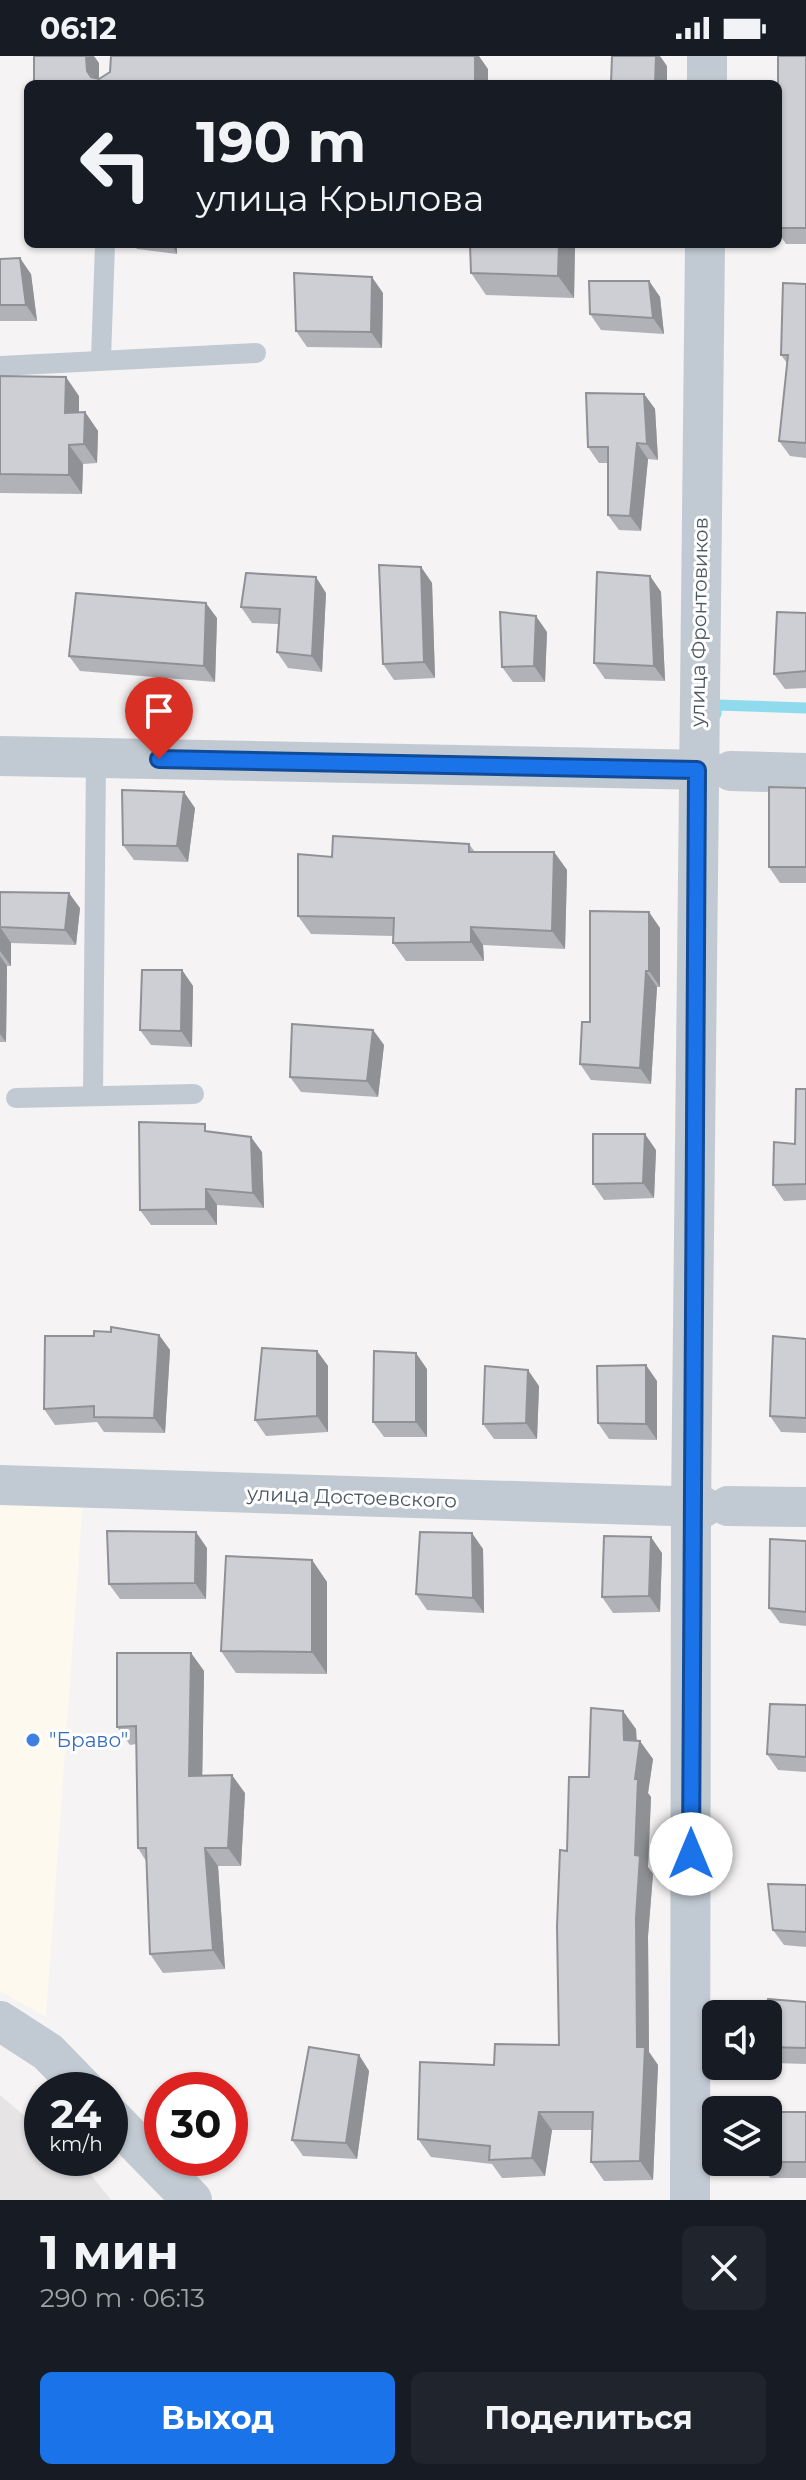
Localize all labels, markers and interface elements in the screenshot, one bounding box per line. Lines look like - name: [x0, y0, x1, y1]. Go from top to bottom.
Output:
- text: 06:12: [40, 10, 117, 47]
- text: 190 m: [196, 108, 366, 176]
- icon: left: [64, 112, 168, 216]
- text: улица Крылова: [196, 176, 484, 220]
- street label: улица Фронтовиков: [685, 517, 713, 728]
- pin: [125, 677, 193, 759]
- icon: arrive: [137, 689, 181, 733]
- street label: улица Достоевского: [246, 1481, 457, 1513]
- place label: "Браво": [49, 1728, 128, 1752]
- marker: "Браво": [24, 1731, 42, 1749]
- position arrow: [649, 1812, 733, 1896]
- map controls: [702, 2000, 782, 2176]
- button: sound: [702, 2000, 782, 2080]
- speed limit sign: 30: [144, 2072, 248, 2176]
- text: 24: [51, 2089, 101, 2138]
- button: layers: [702, 2096, 782, 2176]
- text: km/h: [49, 2132, 103, 2156]
- text: 1 мин: [40, 2223, 179, 2281]
- button: close: [682, 2226, 766, 2310]
- text: 290 m · 06:13: [40, 2282, 205, 2314]
- button: Выход: [40, 2372, 395, 2464]
- button: Поделиться: [411, 2372, 766, 2464]

